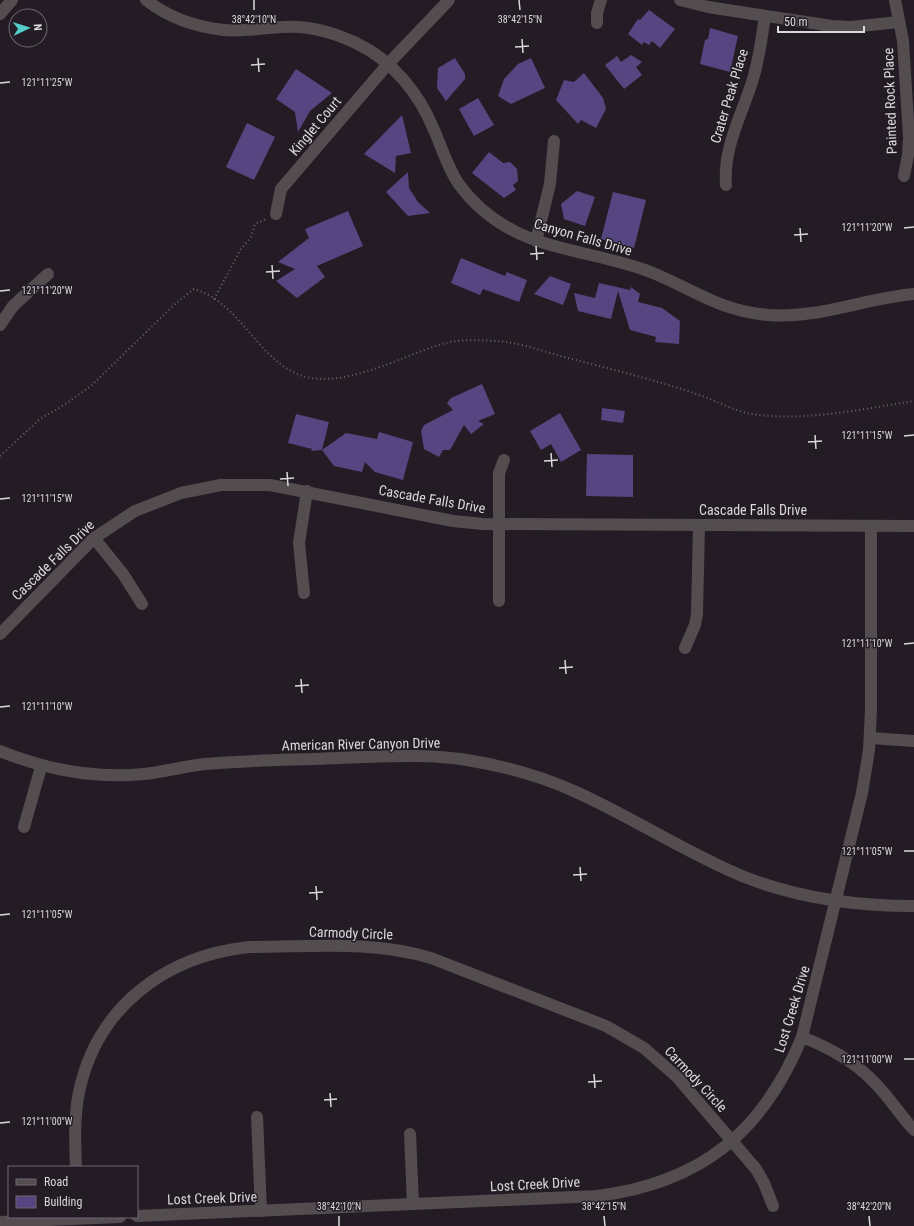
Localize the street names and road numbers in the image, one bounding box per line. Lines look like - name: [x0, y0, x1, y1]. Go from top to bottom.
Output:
- street label: Crater Peak Place: [707, 46, 751, 145]
- street label: Painted Rock Place: [880, 47, 900, 154]
- street label: Kinglet Court: [286, 93, 344, 159]
- street label: Canyon Falls Drive: [532, 215, 634, 259]
- street label: Cascade Falls Drive: [377, 482, 487, 516]
- street label: Cascade Falls Drive: [699, 502, 807, 518]
- street label: Cascade Falls Drive: [9, 516, 98, 603]
- street label: American River Canyon Drive: [282, 735, 441, 753]
- street label: Carmody Circle: [309, 924, 394, 942]
- street label: Lost Creek Drive: [771, 963, 813, 1054]
- street label: Carmody Circle: [662, 1043, 731, 1115]
- street label: Lost Creek Drive: [490, 1174, 581, 1194]
- street label: Lost Creek Drive: [167, 1188, 258, 1208]

